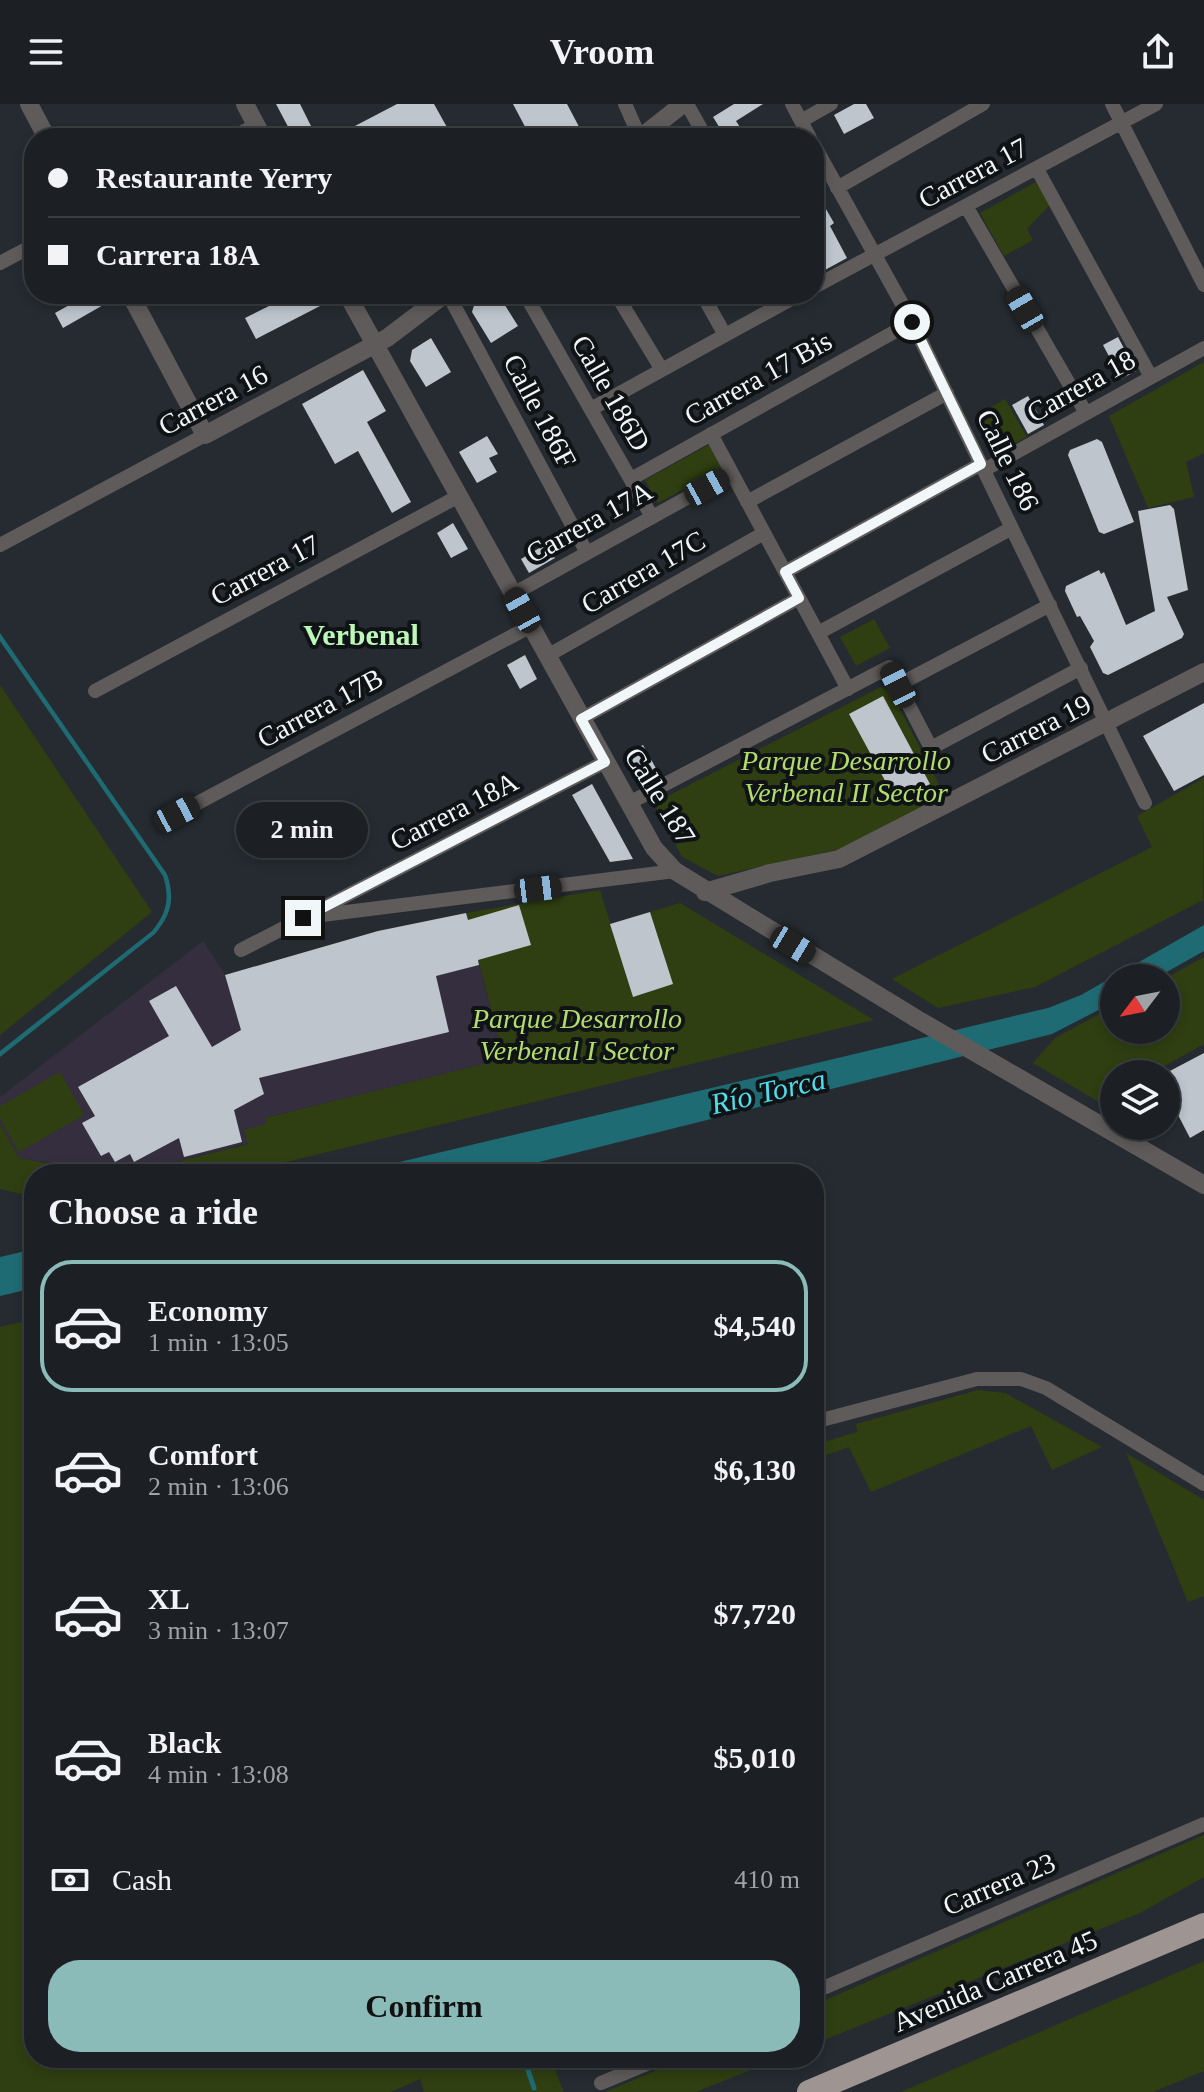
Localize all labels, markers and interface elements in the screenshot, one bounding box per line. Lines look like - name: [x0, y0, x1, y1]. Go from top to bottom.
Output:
- icon: menu: [24, 30, 68, 74]
- icon: share: [1136, 30, 1180, 74]
- text: Vroom: [550, 32, 654, 72]
- street label: Carrera 17: [913, 131, 1033, 215]
- text: Restaurante Yerry: [96, 161, 332, 194]
- text: Carrera 18A: [96, 238, 260, 271]
- car: [1003, 282, 1047, 336]
- route start: [894, 304, 930, 340]
- street label: Carrera 17 Bis: [679, 325, 837, 431]
- street label: Calle 186D: [565, 330, 657, 456]
- street label: Carrera 18: [1021, 344, 1141, 428]
- street label: Calle 186F: [497, 349, 583, 473]
- street label: Carrera 16: [153, 358, 273, 442]
- street label: Calle 186: [970, 405, 1046, 515]
- car: [680, 465, 734, 509]
- street label: Carrera 17A: [521, 474, 658, 569]
- street label: Carrera 17C: [576, 524, 710, 620]
- street label: Carrera 17: [205, 528, 325, 612]
- car: [500, 583, 544, 637]
- district label: Verbenal: [303, 618, 419, 651]
- car: [876, 658, 920, 712]
- street label: Carrera 17B: [252, 662, 388, 754]
- street label: Carrera 19: [976, 688, 1096, 770]
- street label: Calle 187: [618, 742, 702, 850]
- park label: Parque Desarrollo Verbenal II Sector: [740, 745, 951, 808]
- street label: Carrera 18A: [385, 765, 524, 856]
- car: [150, 792, 204, 836]
- callout: 2 min: [237, 802, 369, 858]
- text: 2 min: [271, 815, 333, 844]
- car: [513, 874, 563, 904]
- route end: [285, 900, 321, 936]
- car: [766, 922, 820, 968]
- north arrow: [1100, 964, 1180, 1044]
- map controls: [1100, 964, 1180, 1140]
- park label: Parque Desarrollo Verbenal I Sector: [471, 1003, 682, 1066]
- button: layers: [1100, 1060, 1180, 1140]
- water label: Río Torca: [706, 1062, 829, 1120]
- text: Choose a ride: [48, 1192, 258, 1232]
- icon: car: [52, 1290, 124, 1362]
- text: Economy: [148, 1294, 268, 1327]
- text: $4,540: [714, 1309, 796, 1342]
- text: 1 min · 13:05: [148, 1328, 289, 1357]
- icon: car: [52, 1434, 124, 1506]
- text: Comfort: [148, 1438, 258, 1471]
- text: $6,130: [714, 1453, 796, 1486]
- text: 2 min · 13:06: [148, 1472, 289, 1501]
- icon: car: [52, 1578, 124, 1650]
- text: XL: [148, 1582, 190, 1615]
- text: $7,720: [714, 1597, 796, 1630]
- text: 3 min · 13:07: [148, 1616, 289, 1645]
- icon: car: [52, 1722, 124, 1794]
- text: Black: [148, 1726, 221, 1759]
- text: $5,010: [714, 1741, 796, 1774]
- text: 4 min · 13:08: [148, 1760, 289, 1789]
- street label: Carrera 23: [938, 1846, 1060, 1922]
- icon: cash: [48, 1858, 92, 1902]
- text: Cash: [112, 1863, 172, 1896]
- text: 410 m: [734, 1865, 800, 1894]
- street label: Avenida Carrera 45: [888, 1924, 1102, 2038]
- button: Confirm: [48, 1960, 800, 2052]

